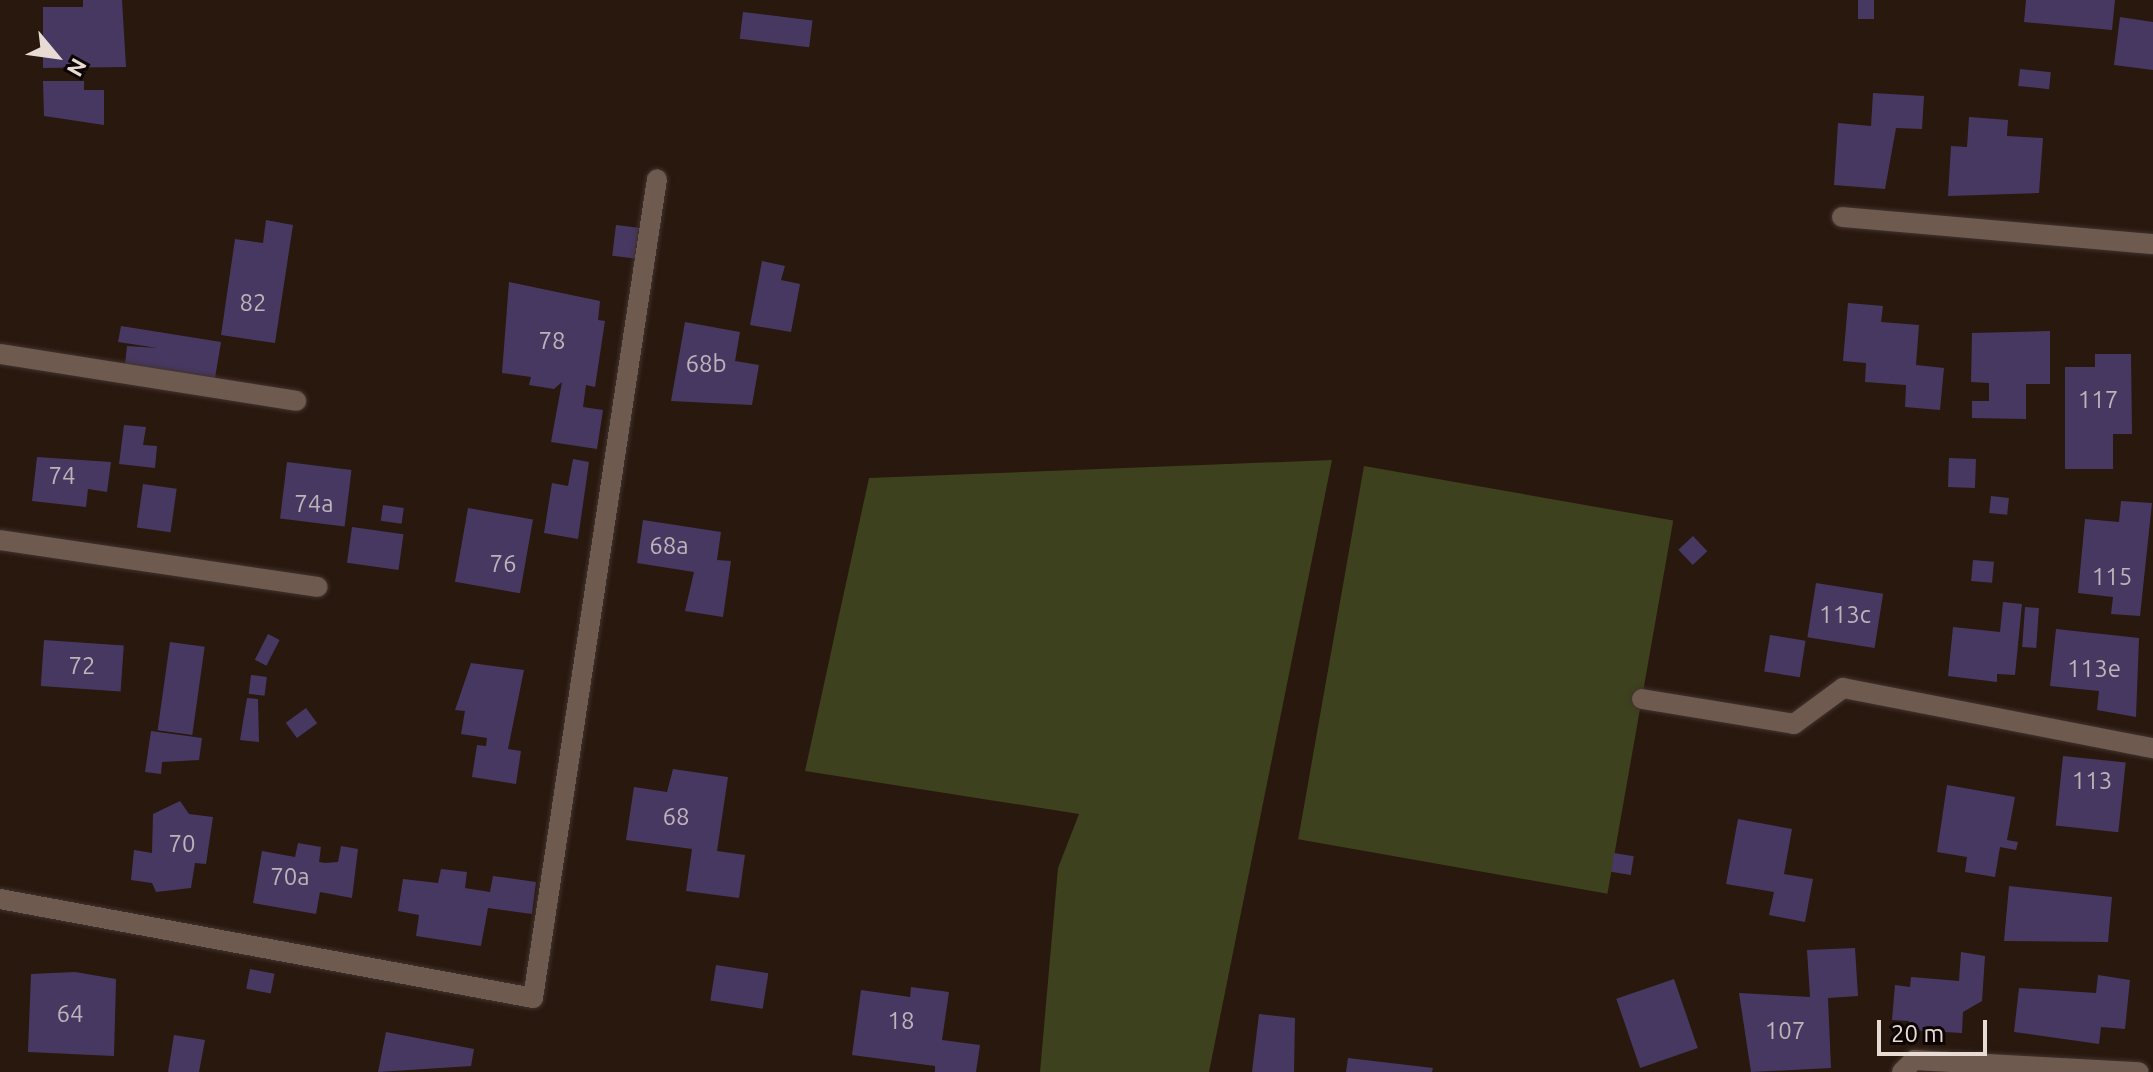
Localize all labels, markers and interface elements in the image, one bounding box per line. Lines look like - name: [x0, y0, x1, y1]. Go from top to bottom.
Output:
- north arrow: [16, 16, 96, 96]
- text: N: [63, 55, 92, 81]
- house number: 82: [239, 289, 267, 317]
- house number: 78: [538, 327, 566, 355]
- house number: 68b: [685, 350, 727, 378]
- house number: 117: [2078, 386, 2118, 414]
- house number: 74: [48, 462, 76, 490]
- house number: 74a: [294, 490, 334, 518]
- house number: 68a: [649, 532, 689, 560]
- house number: 76: [489, 550, 517, 578]
- house number: 115: [2092, 563, 2132, 591]
- house number: 113c: [1819, 601, 1871, 629]
- house number: 72: [68, 652, 96, 680]
- house number: 113e: [2067, 655, 2121, 683]
- house number: 113: [2072, 767, 2112, 795]
- house number: 68: [662, 803, 690, 831]
- house number: 70: [168, 830, 196, 858]
- house number: 70a: [270, 863, 310, 891]
- house number: 64: [56, 1000, 84, 1028]
- scale bar: [1881, 1004, 1991, 1054]
- house number: 18: [887, 1007, 915, 1035]
- house number: 107: [1765, 1017, 1805, 1045]
- text: 20 m: [1891, 1020, 1944, 1047]

